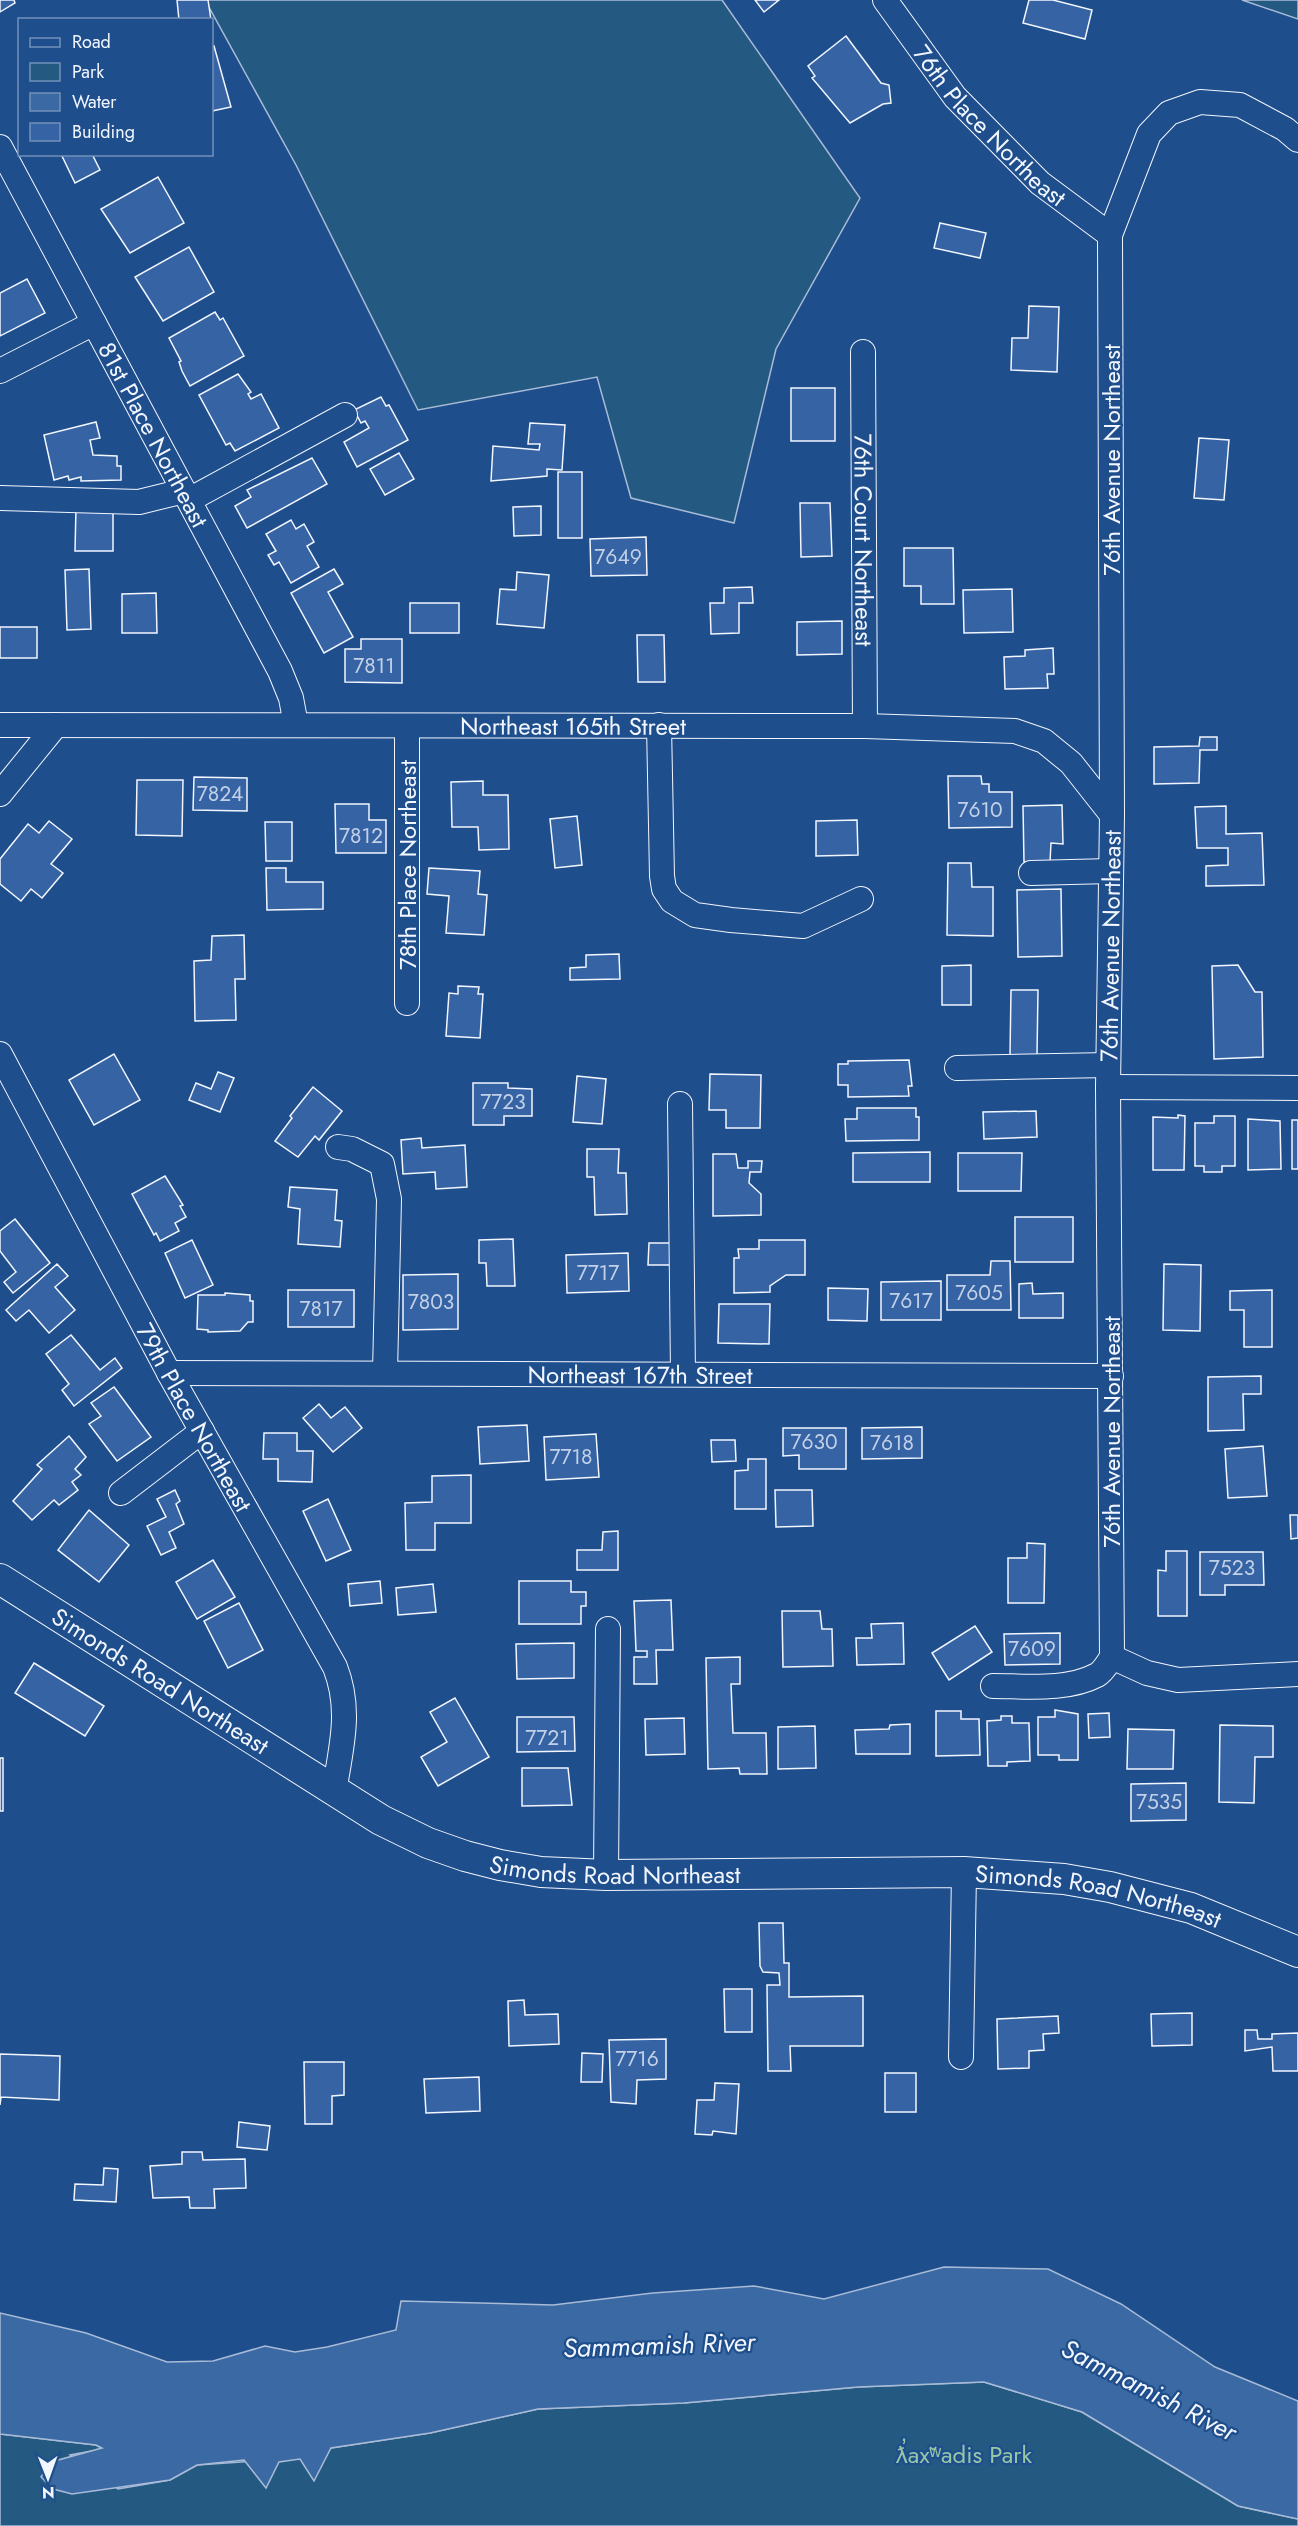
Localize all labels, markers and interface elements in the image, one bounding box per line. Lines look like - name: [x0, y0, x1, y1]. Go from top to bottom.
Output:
- legend: [18, 18, 213, 156]
- text: Road: [72, 29, 111, 55]
- street label: 76th Place Northeast: [905, 37, 1074, 214]
- text: Park: [72, 59, 104, 85]
- text: Water: [72, 89, 117, 115]
- text: Building: [72, 119, 135, 145]
- street label: 81st Place Northeast: [90, 336, 218, 534]
- street label: 76th Avenue Northeast: [1094, 344, 1129, 576]
- street label: 76th Court Northeast: [846, 433, 882, 647]
- house number: 7649: [594, 542, 642, 572]
- house number: 7811: [353, 651, 395, 681]
- street label: Northeast 165th Street: [460, 708, 686, 743]
- street label: 78th Place Northeast: [390, 760, 425, 970]
- house number: 7824: [197, 779, 243, 809]
- house number: 7610: [957, 795, 1003, 825]
- house number: 7812: [339, 821, 383, 851]
- street label: 76th Avenue Northeast: [1091, 830, 1129, 1062]
- house number: 7723: [480, 1087, 526, 1117]
- house number: 7717: [577, 1258, 619, 1288]
- house number: 7605: [955, 1278, 1003, 1308]
- house number: 7617: [889, 1286, 933, 1316]
- house number: 7803: [408, 1287, 454, 1317]
- house number: 7817: [300, 1294, 342, 1324]
- street label: 76th Avenue Northeast: [1094, 1316, 1129, 1548]
- street label: 79th Place Northeast: [128, 1317, 261, 1518]
- street label: Northeast 167th Street: [527, 1357, 753, 1392]
- house number: 7630: [790, 1427, 838, 1457]
- house number: 7618: [870, 1428, 914, 1458]
- house number: 7718: [550, 1442, 592, 1472]
- house number: 7523: [1209, 1553, 1255, 1583]
- street label: Simonds Road Northeast: [45, 1599, 276, 1763]
- house number: 7609: [1008, 1634, 1056, 1664]
- house number: 7721: [525, 1723, 569, 1753]
- house number: 7535: [1136, 1787, 1182, 1817]
- street label: Simonds Road Northeast: [486, 1846, 741, 1893]
- street label: Simonds Road Northeast: [974, 1855, 1227, 1936]
- house number: 7716: [615, 2044, 659, 2074]
- water label: Sammamish River: [562, 2323, 757, 2367]
- water label: Sammamish River: [1055, 2329, 1245, 2451]
- park label: ƛ̕ax̌ʷadis Park: [896, 2437, 1033, 2472]
- north arrow: [18, 2448, 78, 2508]
- text: N: [42, 2481, 55, 2504]

